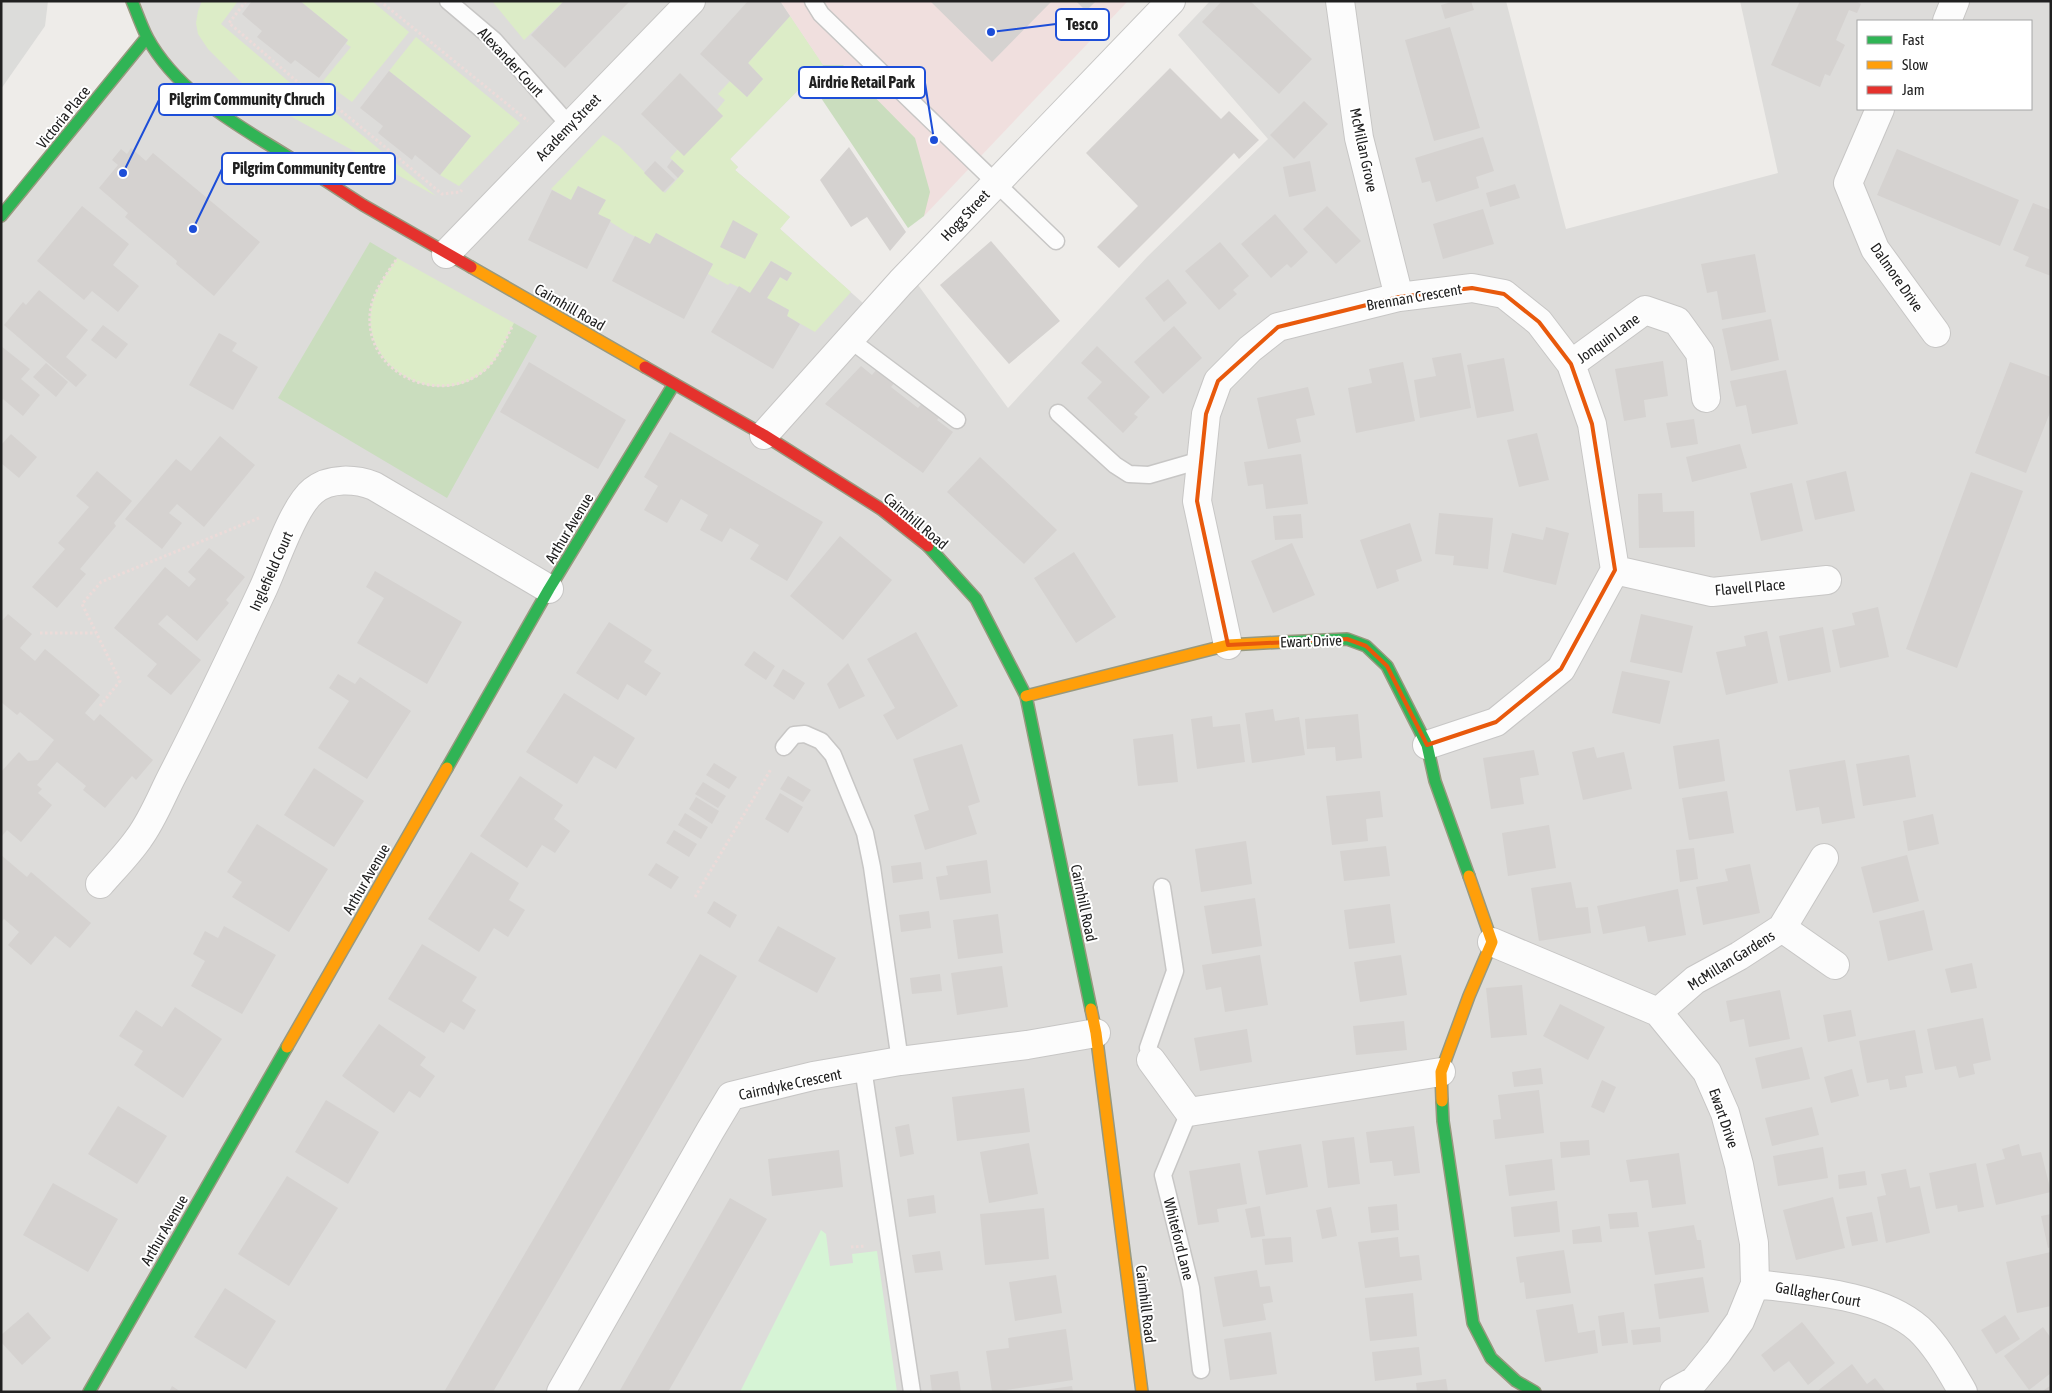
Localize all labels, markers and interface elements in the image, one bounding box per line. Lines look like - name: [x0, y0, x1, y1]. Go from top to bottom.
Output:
- callout: Tesco: [1056, 9, 1109, 40]
- text: Tesco: [1066, 15, 1099, 33]
- legend: [1857, 20, 2032, 110]
- street label: Alexander Court: [475, 24, 547, 100]
- text: Fast: [1902, 31, 1924, 48]
- text: Slow: [1902, 56, 1928, 73]
- callout: Airdrie Retail Park: [799, 67, 925, 98]
- text: Airdrie Retail Park: [808, 73, 916, 91]
- text: Jam: [1902, 81, 1925, 98]
- street label: Victoria Place: [33, 82, 93, 152]
- callout: Pilgrim Community Chruch: [159, 84, 335, 115]
- text: Pilgrim Community Chruch: [169, 90, 325, 108]
- street label: Academy Street: [532, 90, 604, 164]
- street label: McMillan Grove: [1347, 106, 1381, 194]
- callout: Pilgrim Community Centre: [222, 153, 395, 184]
- text: Pilgrim Community Centre: [232, 159, 386, 177]
- street label: Hogg Street: [937, 186, 993, 244]
- street label: Dalmore Drive: [1867, 240, 1927, 315]
- street label: Cairnhill Road: [532, 280, 608, 334]
- street label: Brennan Crescent: [1365, 280, 1463, 314]
- street label: Jonquin Lane: [1573, 310, 1643, 366]
- street label: Cairnhill Road: [881, 489, 951, 553]
- street label: Arthur Avenue: [542, 490, 597, 566]
- street label: Inglefield Court: [246, 529, 296, 613]
- street label: Flavell Place: [1714, 575, 1786, 599]
- street label: Ewart Drive: [1280, 631, 1342, 651]
- street label: Arthur Avenue: [339, 841, 393, 917]
- street label: Cairnhill Road: [1068, 863, 1100, 943]
- street label: McMillan Gardens: [1684, 927, 1778, 993]
- street label: Cairndyke Crescent: [737, 1065, 843, 1103]
- street label: Ewart Drive: [1706, 1086, 1742, 1150]
- street label: Arthur Avenue: [137, 1192, 191, 1268]
- street label: Whiteford Lane: [1161, 1196, 1197, 1282]
- street label: Cairnhill Road: [1133, 1264, 1159, 1344]
- street label: Gallagher Court: [1774, 1278, 1862, 1310]

